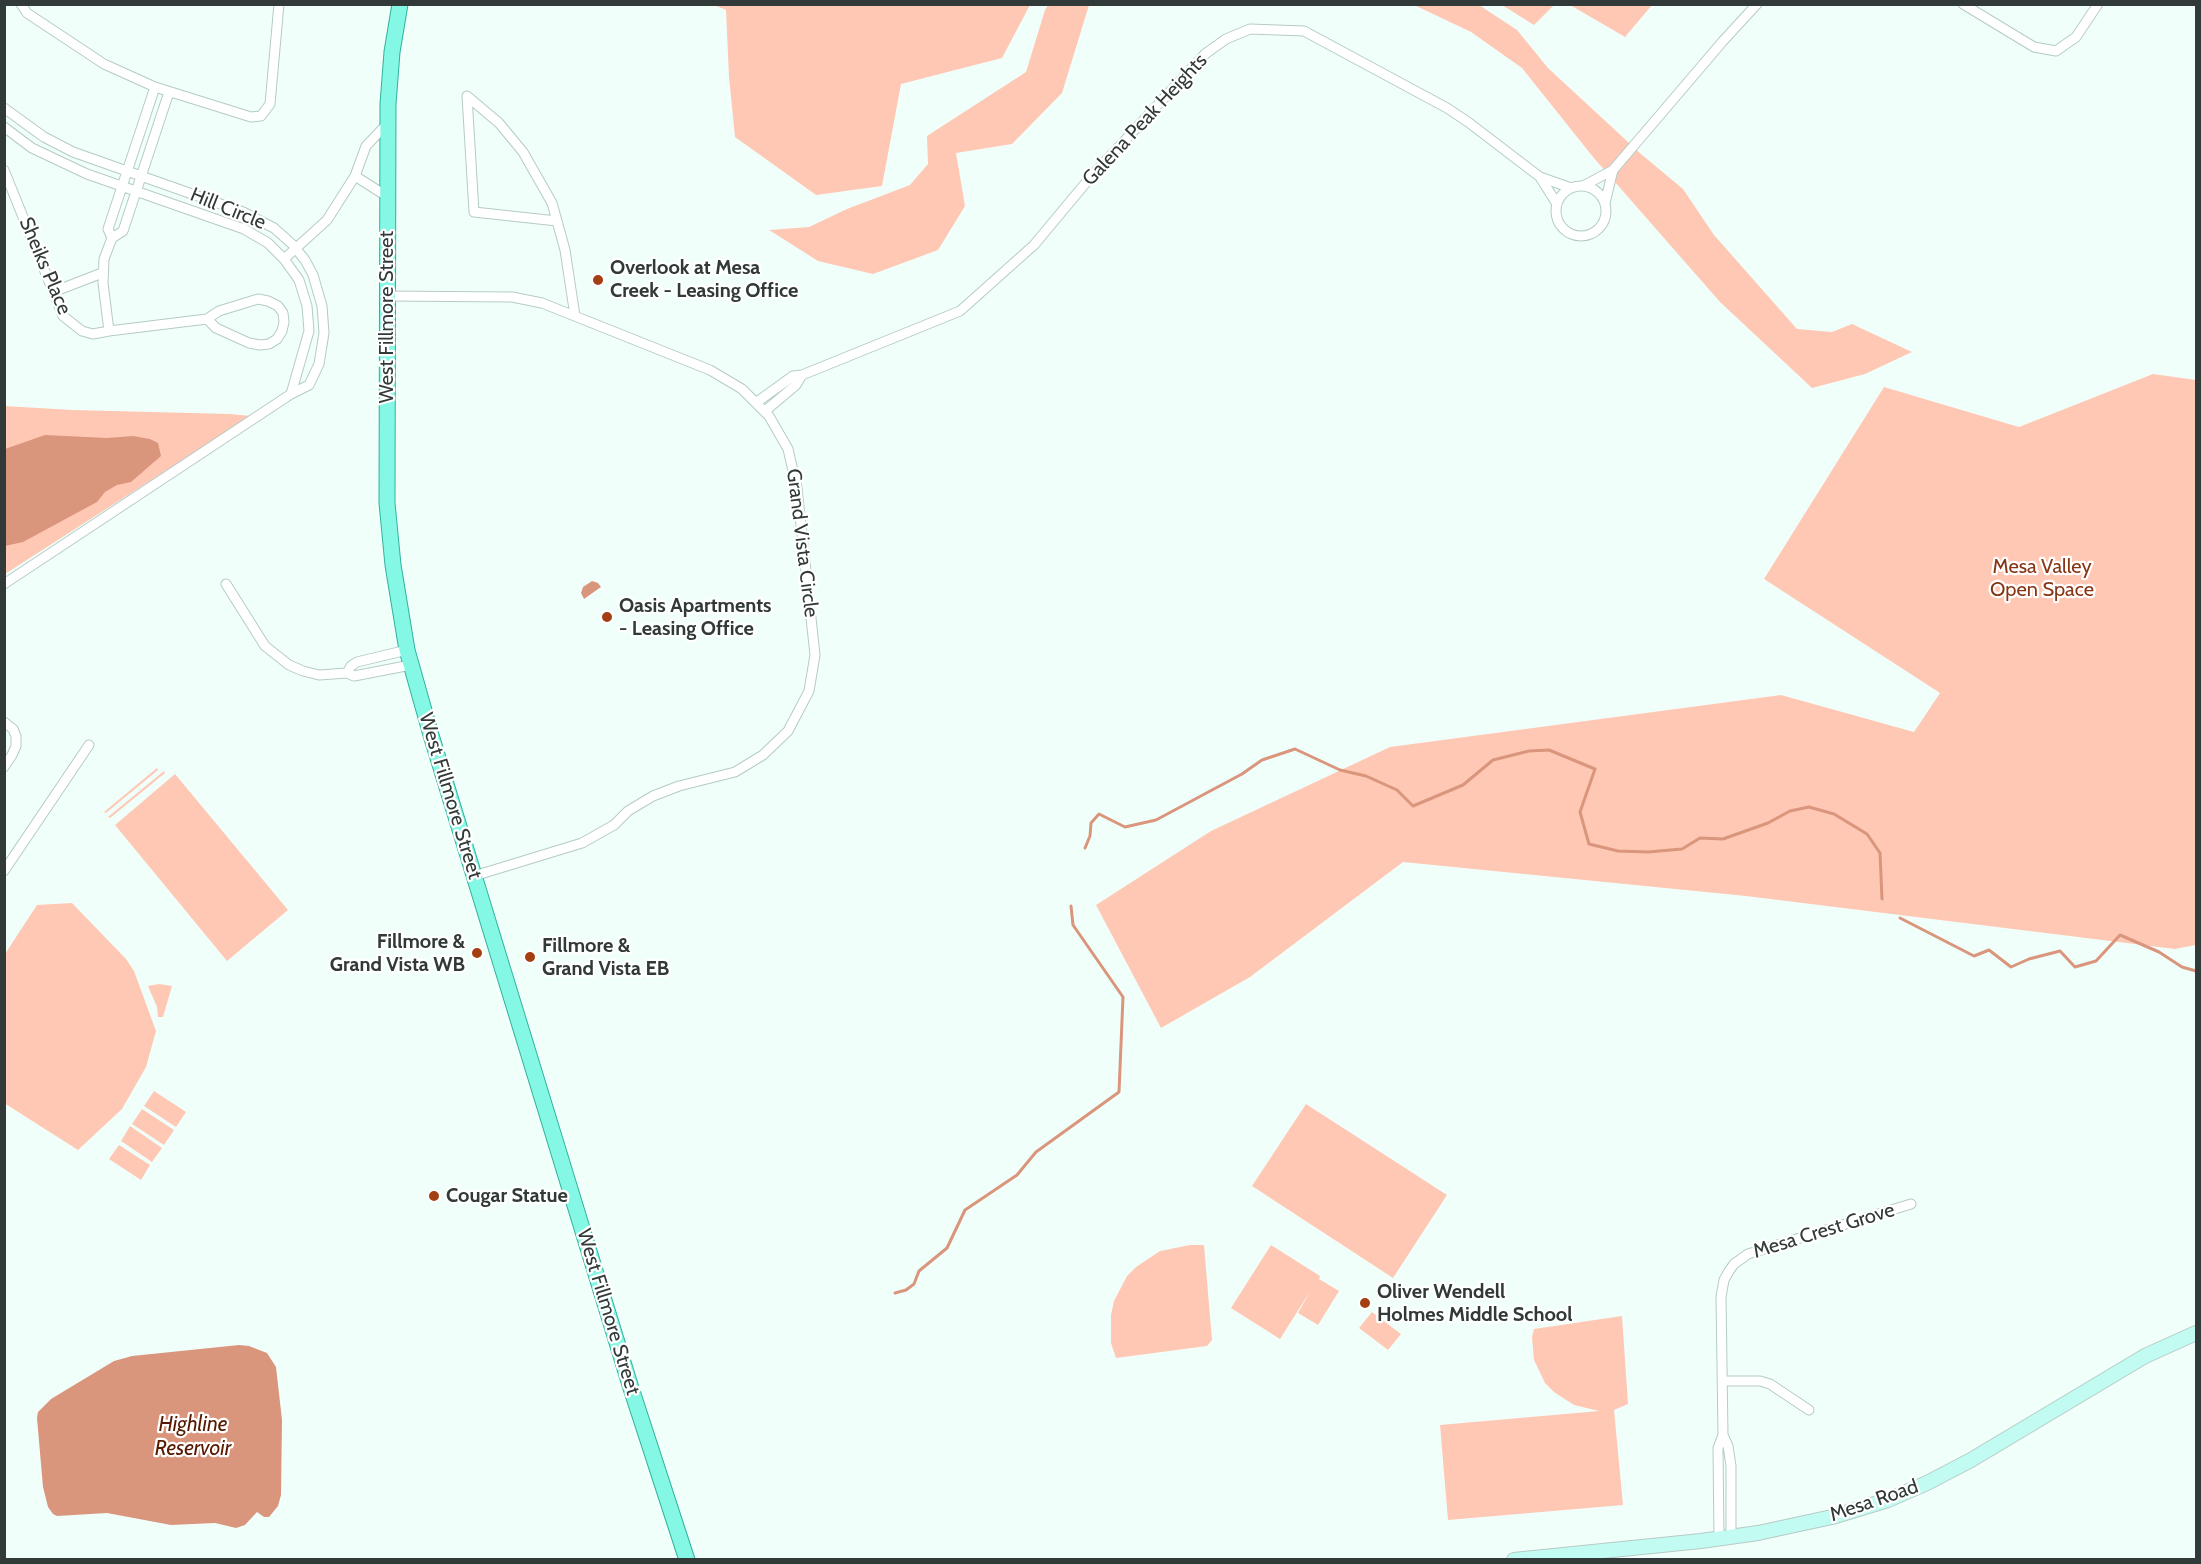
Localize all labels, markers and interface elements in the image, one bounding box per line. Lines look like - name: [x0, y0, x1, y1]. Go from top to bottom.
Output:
- street label: Galena Peak Heights: [1078, 49, 1212, 191]
- street label: Hill Circle: [187, 183, 269, 235]
- street label: Sheiks Place: [14, 214, 76, 318]
- street label: West Fillmore Street: [375, 231, 399, 403]
- place label: Overlook at Mesa Creek - Leasing Office: [610, 256, 798, 303]
- marker: Overlook at Mesa Creek - Leasing Office: [591, 273, 605, 287]
- street label: Grand Vista Circle: [781, 467, 823, 619]
- park label: Mesa Valley Open Space: [1990, 555, 2094, 602]
- place label: Oasis Apartments - Leasing Office: [619, 594, 772, 641]
- marker: Oasis Apartments - Leasing Office: [600, 610, 614, 624]
- street label: West Fillmore Street: [413, 710, 487, 882]
- place label: Fillmore & Grand Vista WB: [330, 930, 465, 977]
- place label: Fillmore & Grand Vista EB: [542, 934, 669, 981]
- marker: Fillmore & Grand Vista WB: [470, 946, 484, 960]
- marker: Fillmore & Grand Vista EB: [523, 950, 537, 964]
- place label: Cougar Statue: [446, 1184, 568, 1208]
- marker: Cougar Statue: [427, 1189, 441, 1203]
- street label: Mesa Crest Grove: [1750, 1198, 1898, 1264]
- street label: West Fillmore Street: [571, 1226, 645, 1398]
- place label: Oliver Wendell Holmes Middle School: [1377, 1280, 1572, 1327]
- marker: Oliver Wendell Holmes Middle School: [1358, 1296, 1372, 1310]
- water label: Highline Reservoir: [155, 1412, 231, 1462]
- street label: Mesa Road: [1827, 1475, 1921, 1527]

